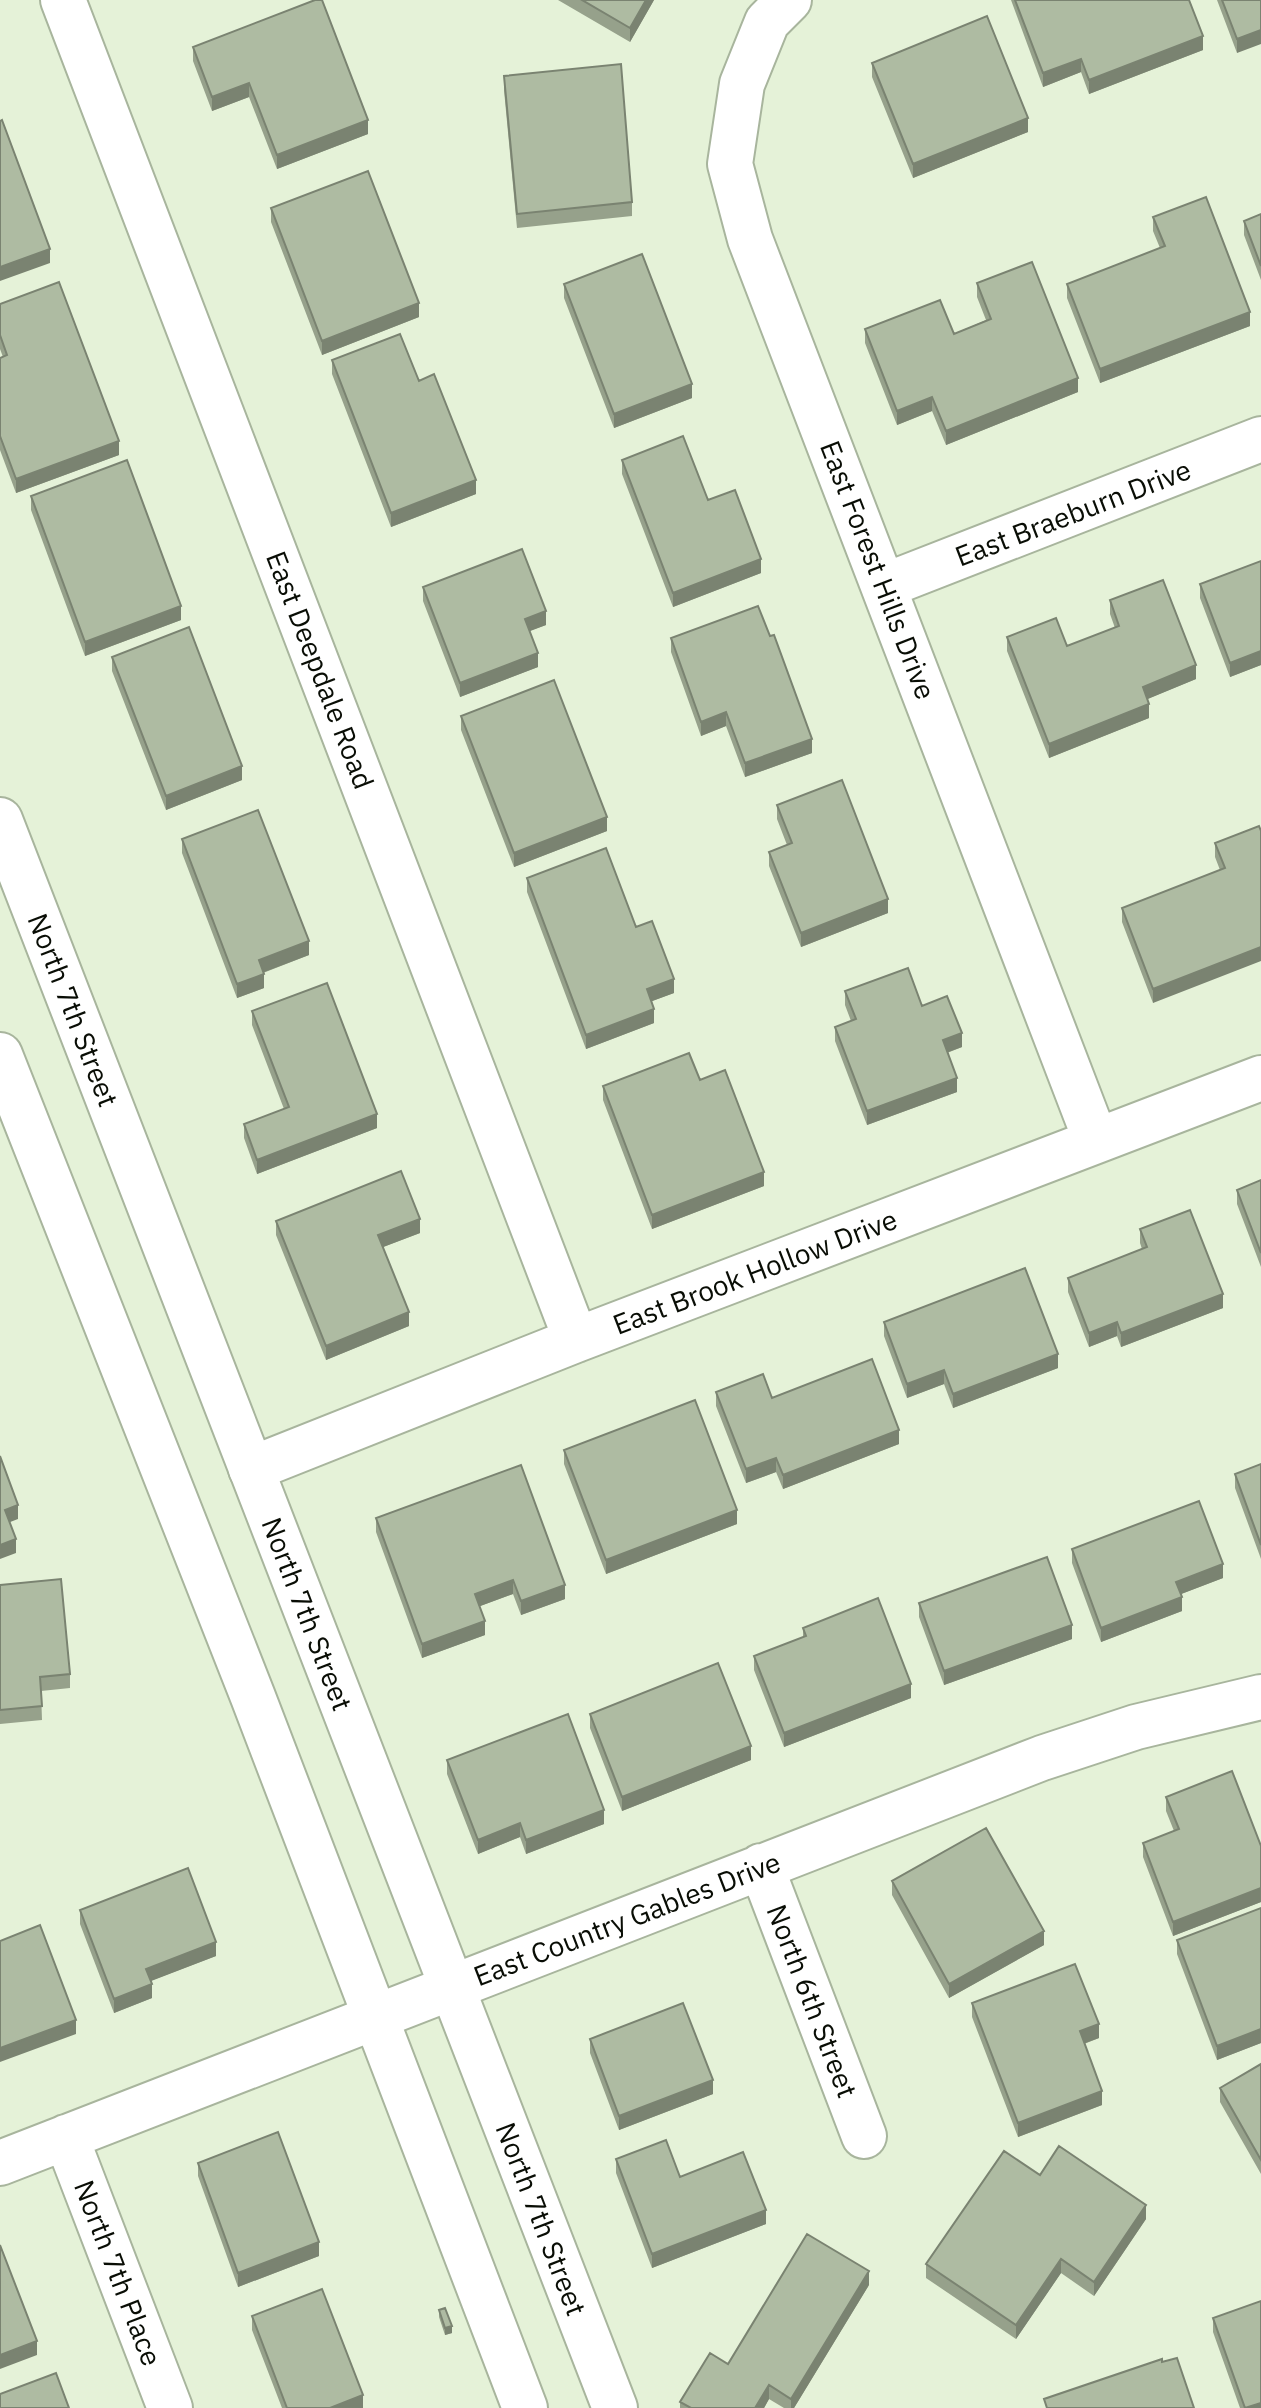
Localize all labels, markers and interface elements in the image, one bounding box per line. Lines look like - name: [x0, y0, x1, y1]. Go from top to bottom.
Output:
- street label: East Forest Hills Drive: [812, 435, 945, 704]
- street label: East Braeburn Drive: [950, 450, 1196, 575]
- street label: East Deepdale Road: [258, 546, 383, 794]
- street label: North 7th Street: [20, 908, 127, 1112]
- street label: East Brook Hollow Drive: [607, 1200, 902, 1343]
- street label: North 7th Street: [254, 1512, 361, 1716]
- street label: East Country Gables Drive: [468, 1843, 786, 1994]
- street label: North 6th Street: [759, 1899, 866, 2103]
- street label: North 7th Street: [488, 2117, 595, 2321]
- street label: North 7th Place: [66, 2175, 171, 2371]

